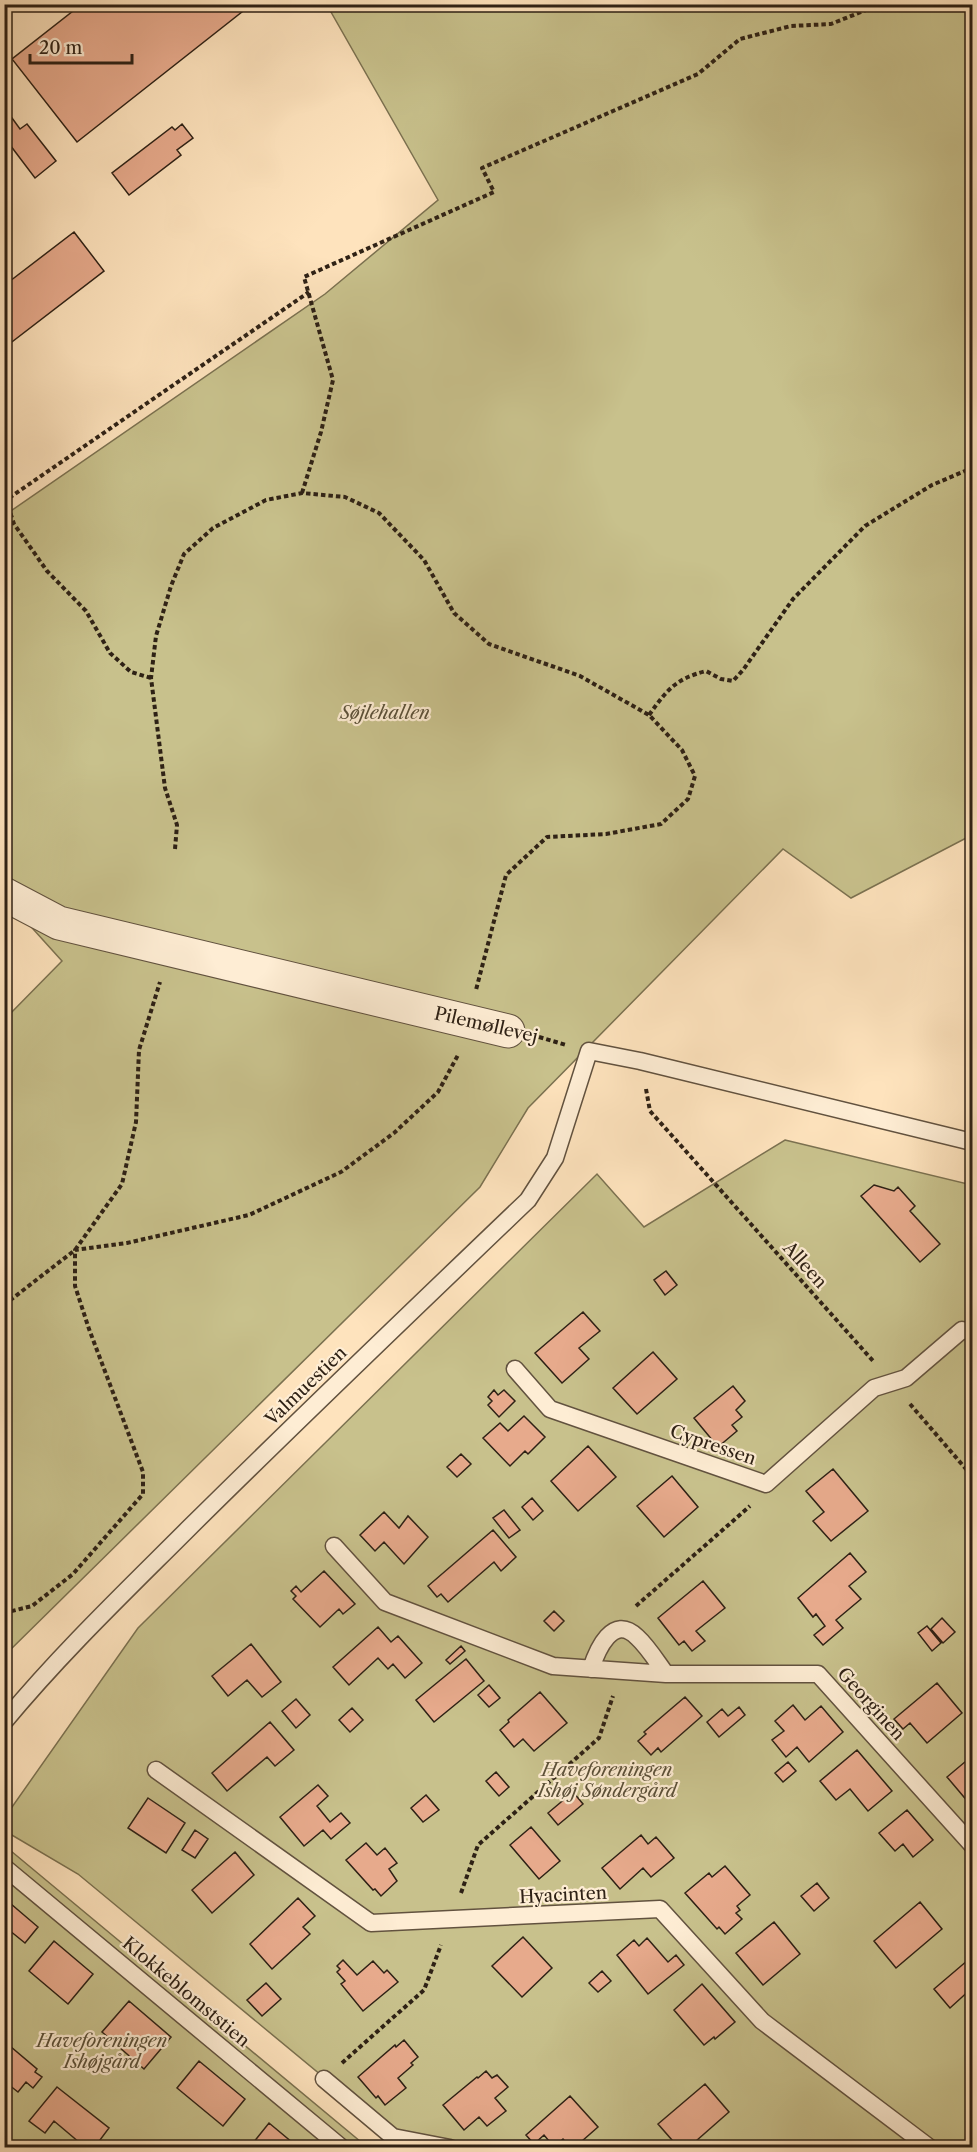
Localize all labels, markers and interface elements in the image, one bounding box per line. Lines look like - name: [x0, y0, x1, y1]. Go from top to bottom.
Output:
- scale bar: [30, 27, 132, 65]
- text: 20 m: [39, 37, 83, 59]
- park label: Søjlehallen: [339, 702, 430, 724]
- street label: Pilemøllevej: [432, 1002, 540, 1048]
- street label: Alleen: [778, 1236, 832, 1293]
- street label: Valmuestien: [260, 1342, 351, 1431]
- street label: Cypressen: [667, 1420, 759, 1470]
- street label: Georginen: [832, 1663, 910, 1745]
- park label: Haveforeningen Ishøj Søndergård: [536, 1759, 679, 1802]
- street label: Hyacinten: [519, 1882, 607, 1908]
- street label: Klokkeblomststien: [118, 1932, 254, 2052]
- park label: Haveforeningen Ishøjgård: [35, 2030, 168, 2073]

